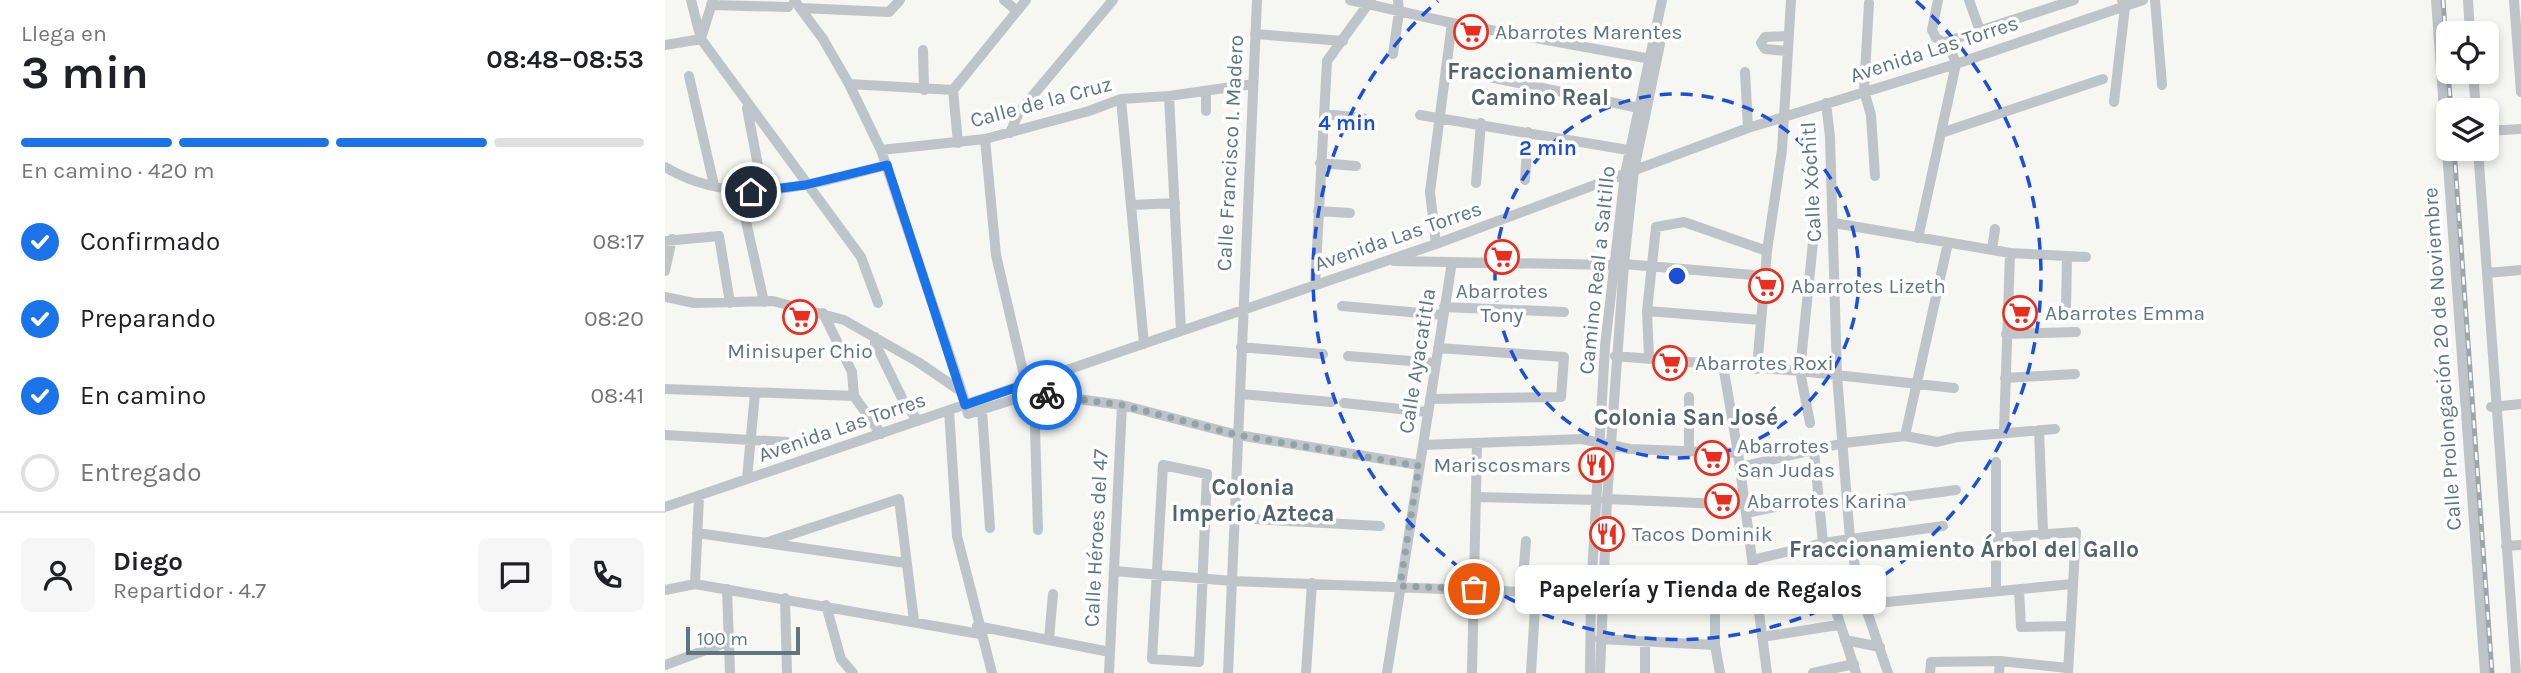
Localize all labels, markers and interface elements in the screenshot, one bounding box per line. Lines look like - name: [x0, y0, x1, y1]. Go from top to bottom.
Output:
- street label: Avenida Las Torres: [1847, 10, 2021, 88]
- supermarket icon: Abarrotes Marentes: [1452, 13, 1490, 51]
- text: Llega en: [21, 20, 107, 47]
- place label: Abarrotes Marentes: [1495, 20, 1683, 44]
- map controls: [2436, 21, 2499, 161]
- button: locate: [2436, 21, 2499, 84]
- street label: Calle Francisco I. Madero: [1212, 34, 1248, 272]
- text: 08:48–08:53: [486, 44, 644, 75]
- text: 3 min: [21, 46, 149, 100]
- district label: Fraccionamiento Camino Real: [1447, 58, 1633, 111]
- street label: Calle de la Cruz: [968, 72, 1114, 132]
- button: layers: [2436, 98, 2499, 161]
- text: 4 min: [1318, 111, 1376, 135]
- street label: Calle Xóchitl: [1796, 121, 1826, 243]
- text: 2 min: [1519, 136, 1577, 160]
- text: En camino · 420 m: [21, 157, 214, 184]
- pin: [721, 162, 781, 222]
- street label: Camino Real a Saltillo: [1574, 165, 1620, 375]
- icon: home: [732, 173, 770, 211]
- street label: Calle Prolongación 20 de Noviembre: [2418, 187, 2466, 531]
- street label: Avenida Las Torres: [1311, 196, 1485, 276]
- icon: check: [21, 223, 59, 261]
- text: Confirmado: [80, 226, 220, 257]
- text: 08:17: [593, 228, 644, 255]
- supermarket icon: Abarrotes Tony: [1483, 238, 1521, 276]
- centre of rings: [1665, 264, 1689, 288]
- supermarket icon: Abarrotes Lizeth: [1747, 267, 1785, 305]
- place label: Abarrotes Lizeth: [1791, 274, 1946, 298]
- place label: Abarrotes Tony: [1456, 279, 1548, 327]
- street label: Calle Ayacatitla: [1394, 287, 1440, 435]
- supermarket icon: Abarrotes Emma: [2001, 294, 2039, 332]
- supermarket icon: Minisuper Chio: [781, 298, 819, 336]
- icon: check: [21, 300, 59, 338]
- place label: Abarrotes Emma: [2045, 301, 2205, 325]
- text: Preparando: [80, 303, 216, 334]
- text: 08:20: [584, 305, 644, 332]
- place label: Minisuper Chio: [727, 339, 873, 363]
- supermarket icon: Abarrotes Roxi: [1651, 344, 1689, 382]
- place label: Abarrotes Roxi: [1695, 351, 1834, 375]
- courier: [1012, 360, 1082, 430]
- icon: bike: [1028, 376, 1066, 414]
- icon: check: [21, 377, 59, 415]
- text: En camino: [80, 380, 206, 411]
- text: 08:41: [590, 382, 644, 409]
- street label: Avenida Las Torres: [755, 387, 929, 467]
- district label: Colonia San José: [1594, 404, 1778, 431]
- place label: Abarrotes San Judas: [1737, 434, 1835, 482]
- supermarket icon: Abarrotes San Judas: [1693, 439, 1731, 477]
- restaurant icon: Mariscosmars: [1577, 446, 1615, 484]
- street label: Calle Héroes del 47: [1079, 448, 1113, 628]
- place label: Mariscosmars: [1434, 453, 1571, 477]
- text: Entregado: [80, 457, 201, 488]
- district label: Colonia Imperio Azteca: [1171, 474, 1335, 527]
- supermarket icon: Abarrotes Karina: [1703, 482, 1741, 520]
- place label: Abarrotes Karina: [1747, 489, 1907, 513]
- restaurant icon: Tacos Dominik: [1588, 515, 1626, 553]
- place label: Tacos Dominik: [1632, 522, 1773, 546]
- district label: Fraccionamiento Árbol del Gallo: [1789, 533, 2139, 563]
- button: person: [21, 538, 95, 612]
- button: chat: [478, 538, 552, 612]
- button: phone: [570, 538, 644, 612]
- text: Diego: [113, 546, 183, 577]
- pin: [1444, 559, 1504, 619]
- callout: Papelería y Tienda de Regalos: [1516, 564, 1887, 614]
- icon: bag: [1455, 570, 1493, 608]
- text: Papelería y Tienda de Regalos: [1539, 576, 1862, 603]
- text: Repartidor · 4.7: [113, 577, 266, 604]
- scale bar: [686, 624, 800, 656]
- text: 100 m: [697, 628, 748, 650]

